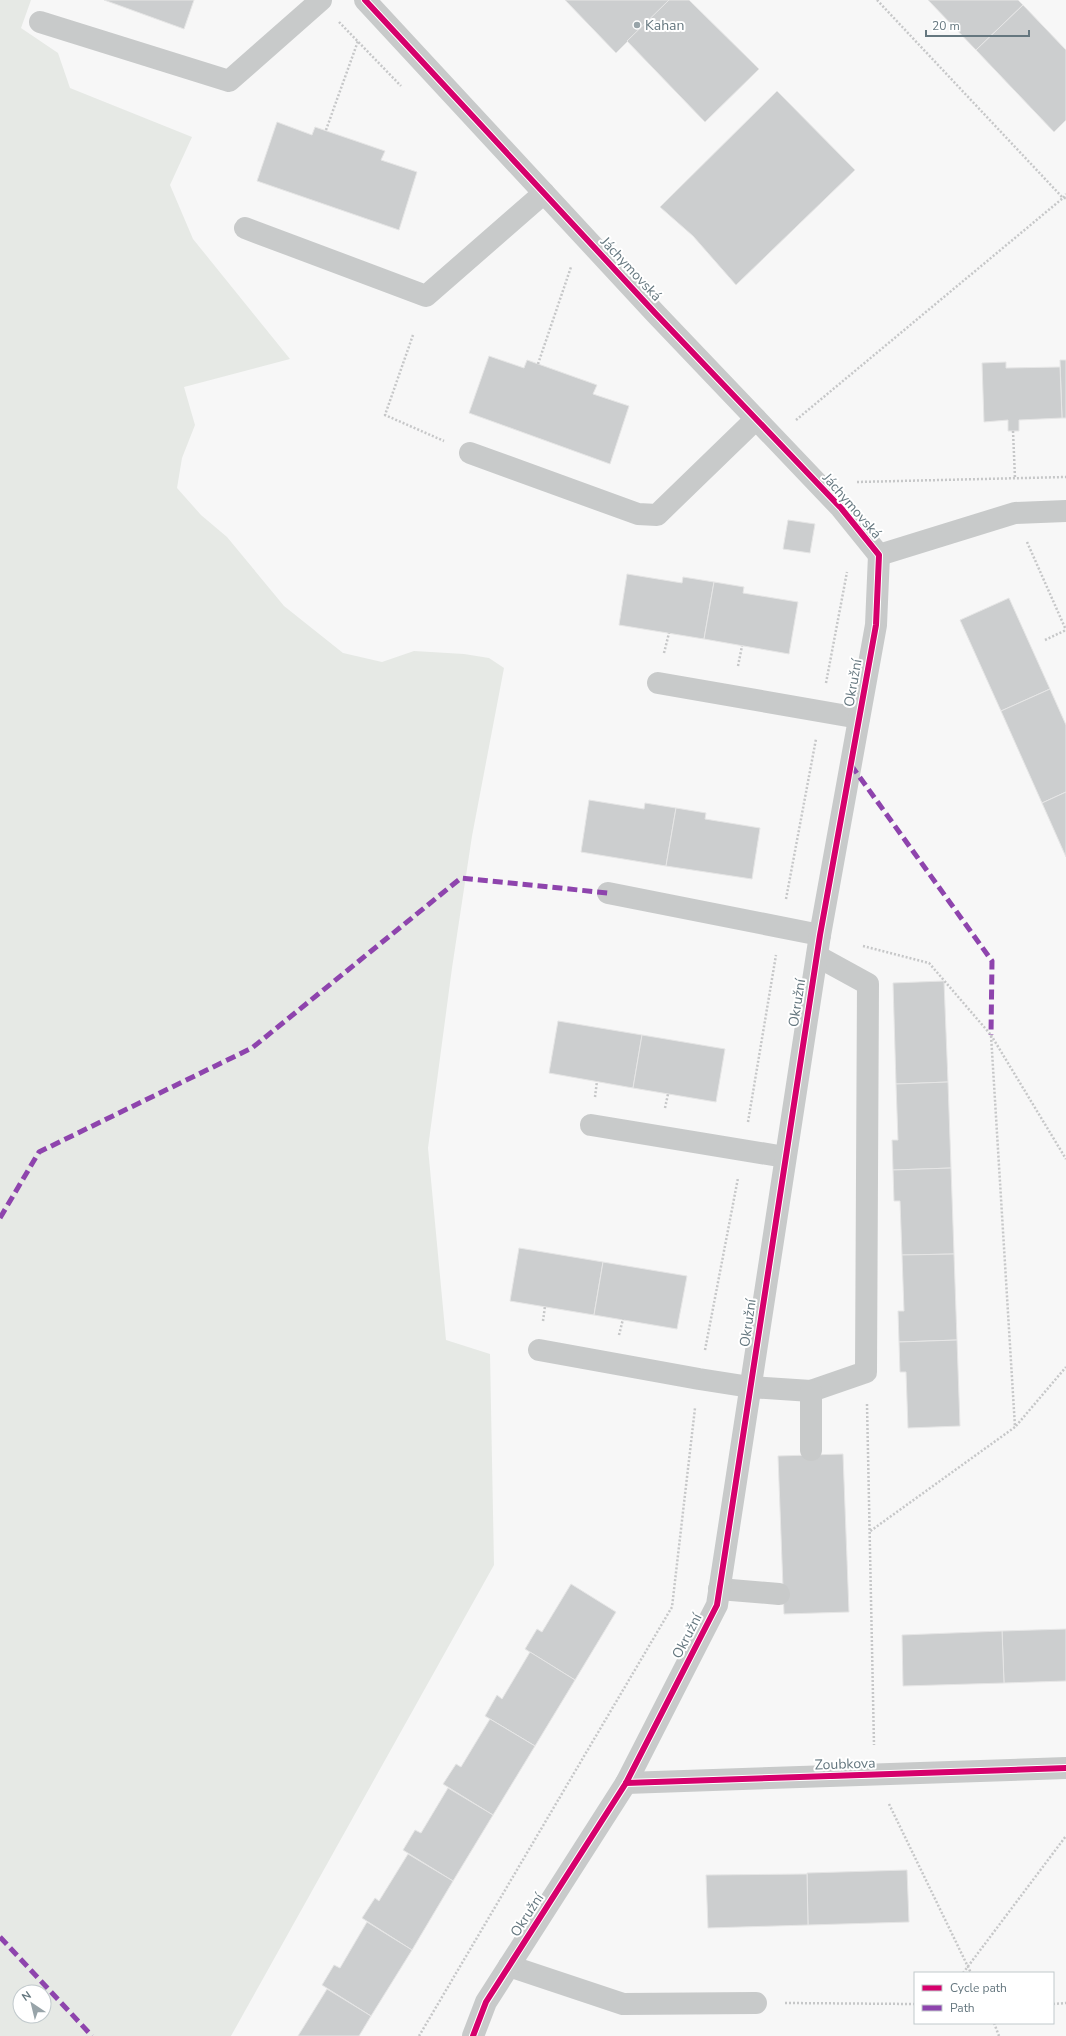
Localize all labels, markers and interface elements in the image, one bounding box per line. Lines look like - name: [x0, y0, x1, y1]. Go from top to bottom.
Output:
- scale bar: [926, 12, 1029, 38]
- place label: Kahan: [645, 16, 685, 35]
- text: 20 m: [932, 18, 960, 34]
- marker: Kahan: [632, 20, 642, 30]
- street label: Jáchymovská: [596, 232, 666, 305]
- street label: Jáchymovská: [817, 468, 886, 543]
- street label: Okružní: [839, 657, 867, 708]
- street label: Okružní: [784, 977, 810, 1028]
- street label: Okružní: [735, 1297, 761, 1348]
- street label: Okružní: [668, 1610, 707, 1662]
- street label: Zoubkova: [814, 1753, 876, 1775]
- street label: Okružní: [506, 1889, 549, 1940]
- legend: [914, 1972, 1054, 2024]
- text: Cycle path: [950, 1980, 1007, 1996]
- north arrow: [12, 1984, 52, 2024]
- text: N: [19, 1988, 34, 2005]
- text: Path: [950, 2000, 975, 2016]

